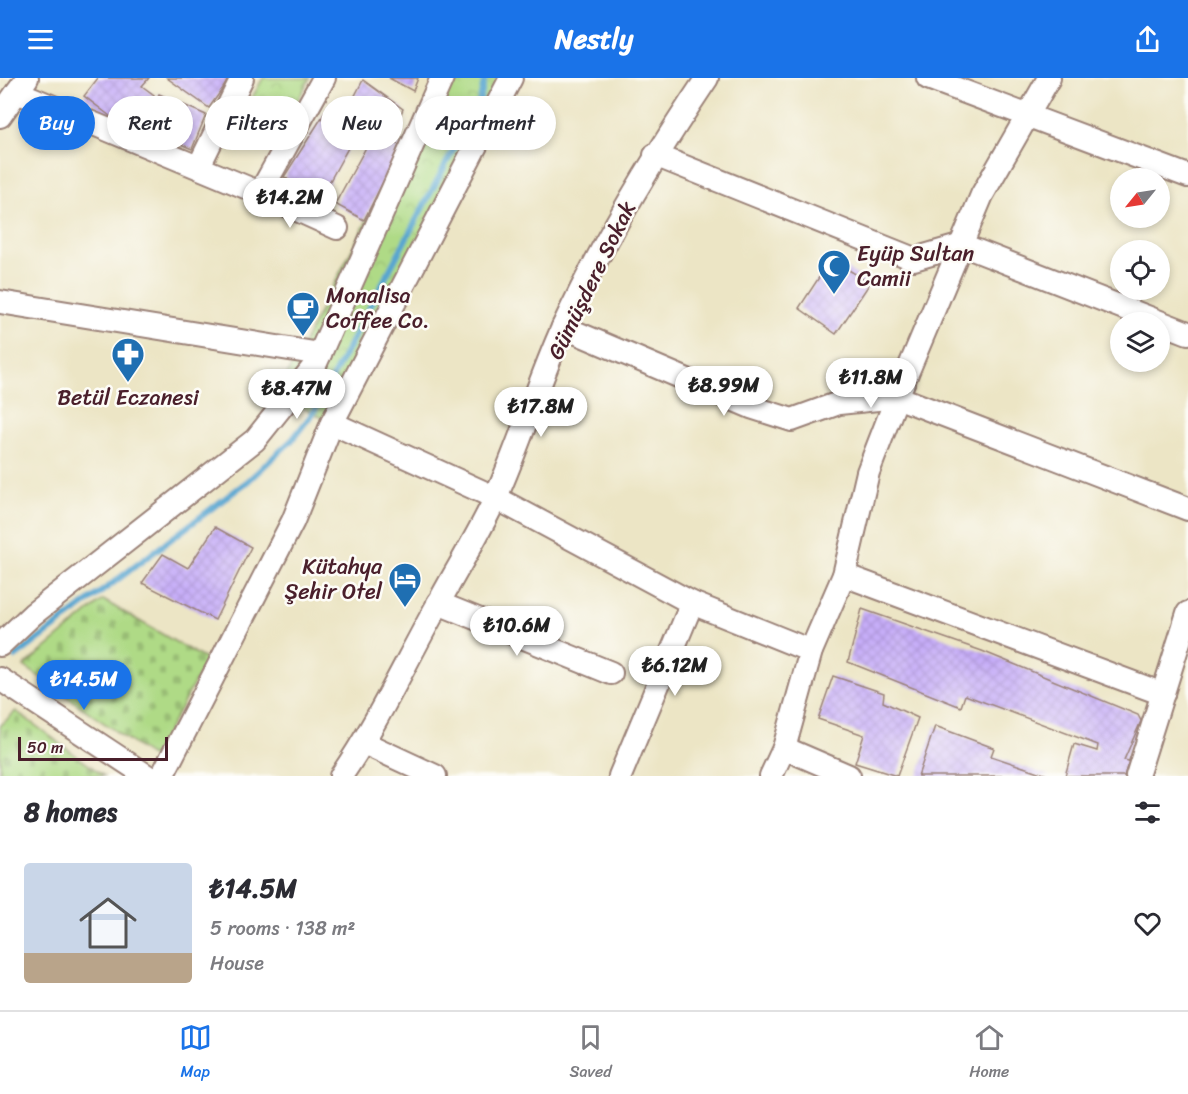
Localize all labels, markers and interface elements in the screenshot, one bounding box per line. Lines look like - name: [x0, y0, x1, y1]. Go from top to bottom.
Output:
- text: Nestly: [555, 15, 633, 63]
- icon: menu: [24, 23, 57, 56]
- icon: share: [1131, 23, 1164, 56]
- chip: Buy: [18, 96, 95, 150]
- chip: Rent: [107, 96, 193, 150]
- chip: Filters: [205, 96, 309, 150]
- chip: New: [321, 96, 403, 150]
- chip: Apartment: [415, 96, 556, 150]
- north arrow: [1110, 168, 1170, 228]
- map controls: [1110, 168, 1170, 372]
- pin: ₺14.2M: [241, 178, 339, 229]
- text: ₺14.2M: [257, 180, 323, 215]
- street label: Gümüşdere Sokak: [536, 194, 647, 366]
- place label: Eyüp Sultan Camii: [857, 234, 974, 298]
- button: locate: [1110, 240, 1170, 300]
- mosque icon: Eyüp Sultan Camii: [816, 248, 852, 295]
- place label: Monalisa Coffee Co.: [326, 276, 430, 340]
- cafe icon: Monalisa Coffee Co.: [285, 290, 321, 337]
- button: layers: [1110, 312, 1170, 372]
- pharmacy icon: Betül Eczanesi: [110, 336, 146, 383]
- pin: ₺11.8M: [822, 358, 920, 409]
- text: ₺11.8M: [840, 360, 902, 395]
- pin: ₺8.99M: [675, 366, 773, 417]
- text: ₺8.99M: [689, 368, 759, 403]
- pin: ₺8.47M: [248, 369, 346, 420]
- text: ₺8.47M: [262, 371, 332, 406]
- place label: Betül Eczanesi: [57, 378, 200, 417]
- pin: ₺17.8M: [492, 387, 590, 438]
- text: ₺17.8M: [508, 389, 574, 424]
- place label: Kütahya Şehir Otel: [285, 547, 383, 611]
- hotel icon: Kütahya Şehir Otel: [387, 561, 423, 608]
- pin: ₺10.6M: [468, 606, 566, 657]
- text: ₺10.6M: [484, 608, 550, 643]
- pin: ₺6.12M: [626, 646, 724, 697]
- text: ₺6.12M: [643, 648, 707, 683]
- pin: ₺14.5M: [35, 660, 133, 711]
- text: ₺14.5M: [51, 662, 117, 697]
- text: 50 m: [27, 733, 63, 762]
- scale bar: [18, 734, 168, 762]
- text: 8 homes: [24, 789, 117, 835]
- icon: filters: [1131, 796, 1164, 829]
- text: ₺14.5M: [210, 865, 297, 911]
- icon: home: [72, 887, 144, 959]
- icon: heart: [1131, 907, 1164, 940]
- text: 5 rooms · 138 m²: [210, 911, 355, 946]
- text: House: [210, 946, 264, 981]
- tab: Map: [179, 1021, 212, 1086]
- tab: Saved: [569, 1021, 612, 1086]
- tab: Home: [969, 1021, 1009, 1086]

